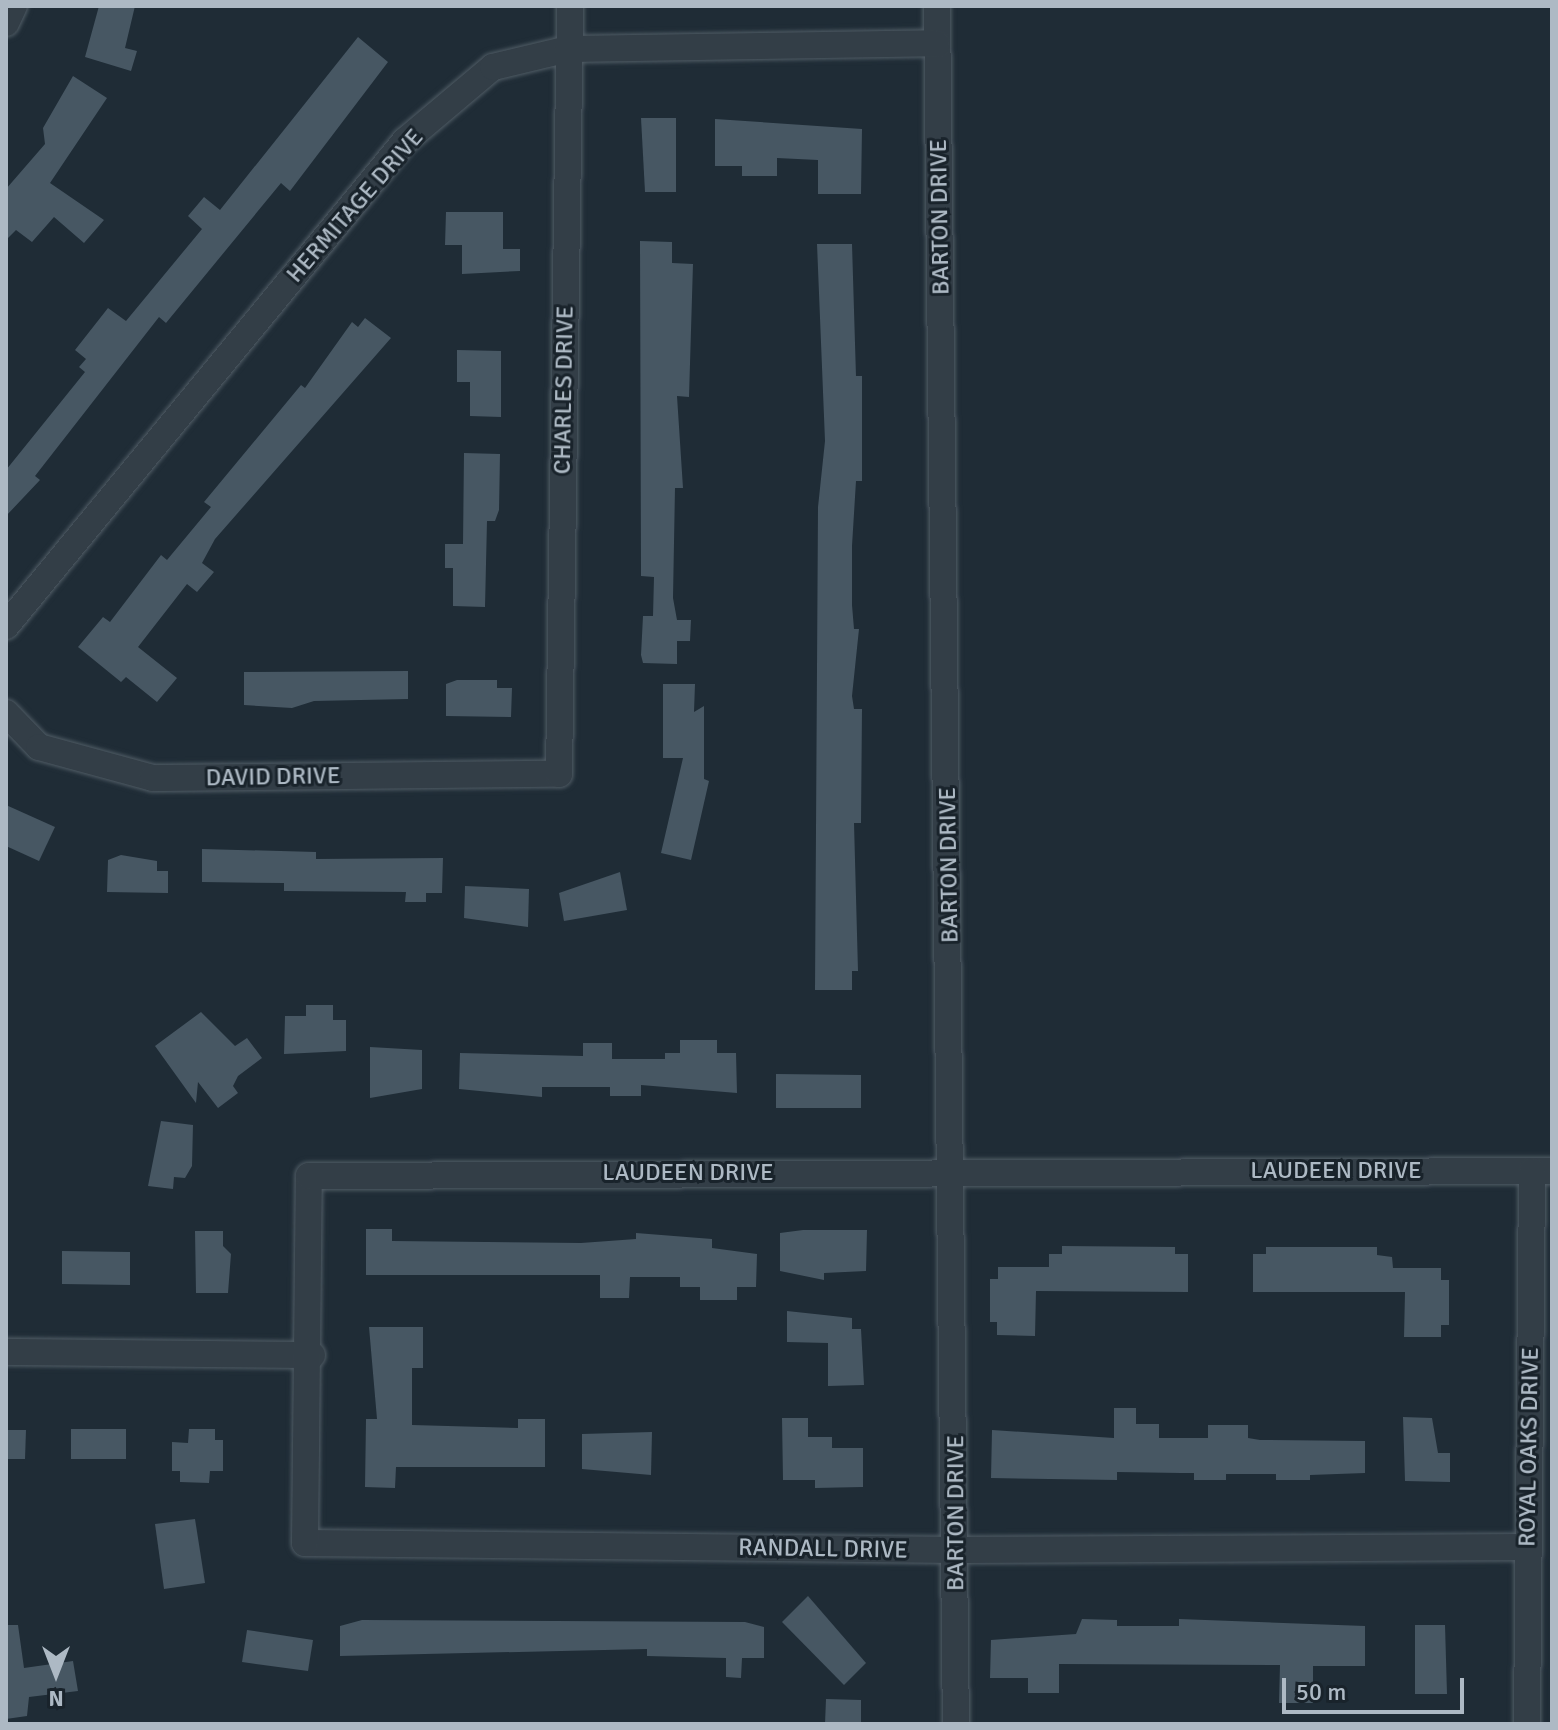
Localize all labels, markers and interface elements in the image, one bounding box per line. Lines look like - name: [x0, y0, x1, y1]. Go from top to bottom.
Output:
- street label: HERMITAGE DRIVE: [281, 123, 429, 289]
- street label: BARTON DRIVE: [924, 139, 956, 295]
- street label: CHARLES DRIVE: [548, 305, 580, 475]
- street label: DAVID DRIVE: [205, 761, 341, 793]
- street label: BARTON DRIVE: [933, 787, 965, 943]
- street label: LAUDEEN DRIVE: [1250, 1157, 1422, 1185]
- street label: LAUDEEN DRIVE: [602, 1159, 774, 1187]
- street label: ROYAL OAKS DRIVE: [1513, 1347, 1545, 1547]
- street label: BARTON DRIVE: [942, 1435, 970, 1591]
- street label: RANDALL DRIVE: [738, 1533, 908, 1565]
- north arrow: [16, 1634, 96, 1714]
- scale bar: [1286, 1662, 1468, 1712]
- text: 50 m: [1296, 1677, 1346, 1707]
- text: N: [48, 1685, 64, 1712]

